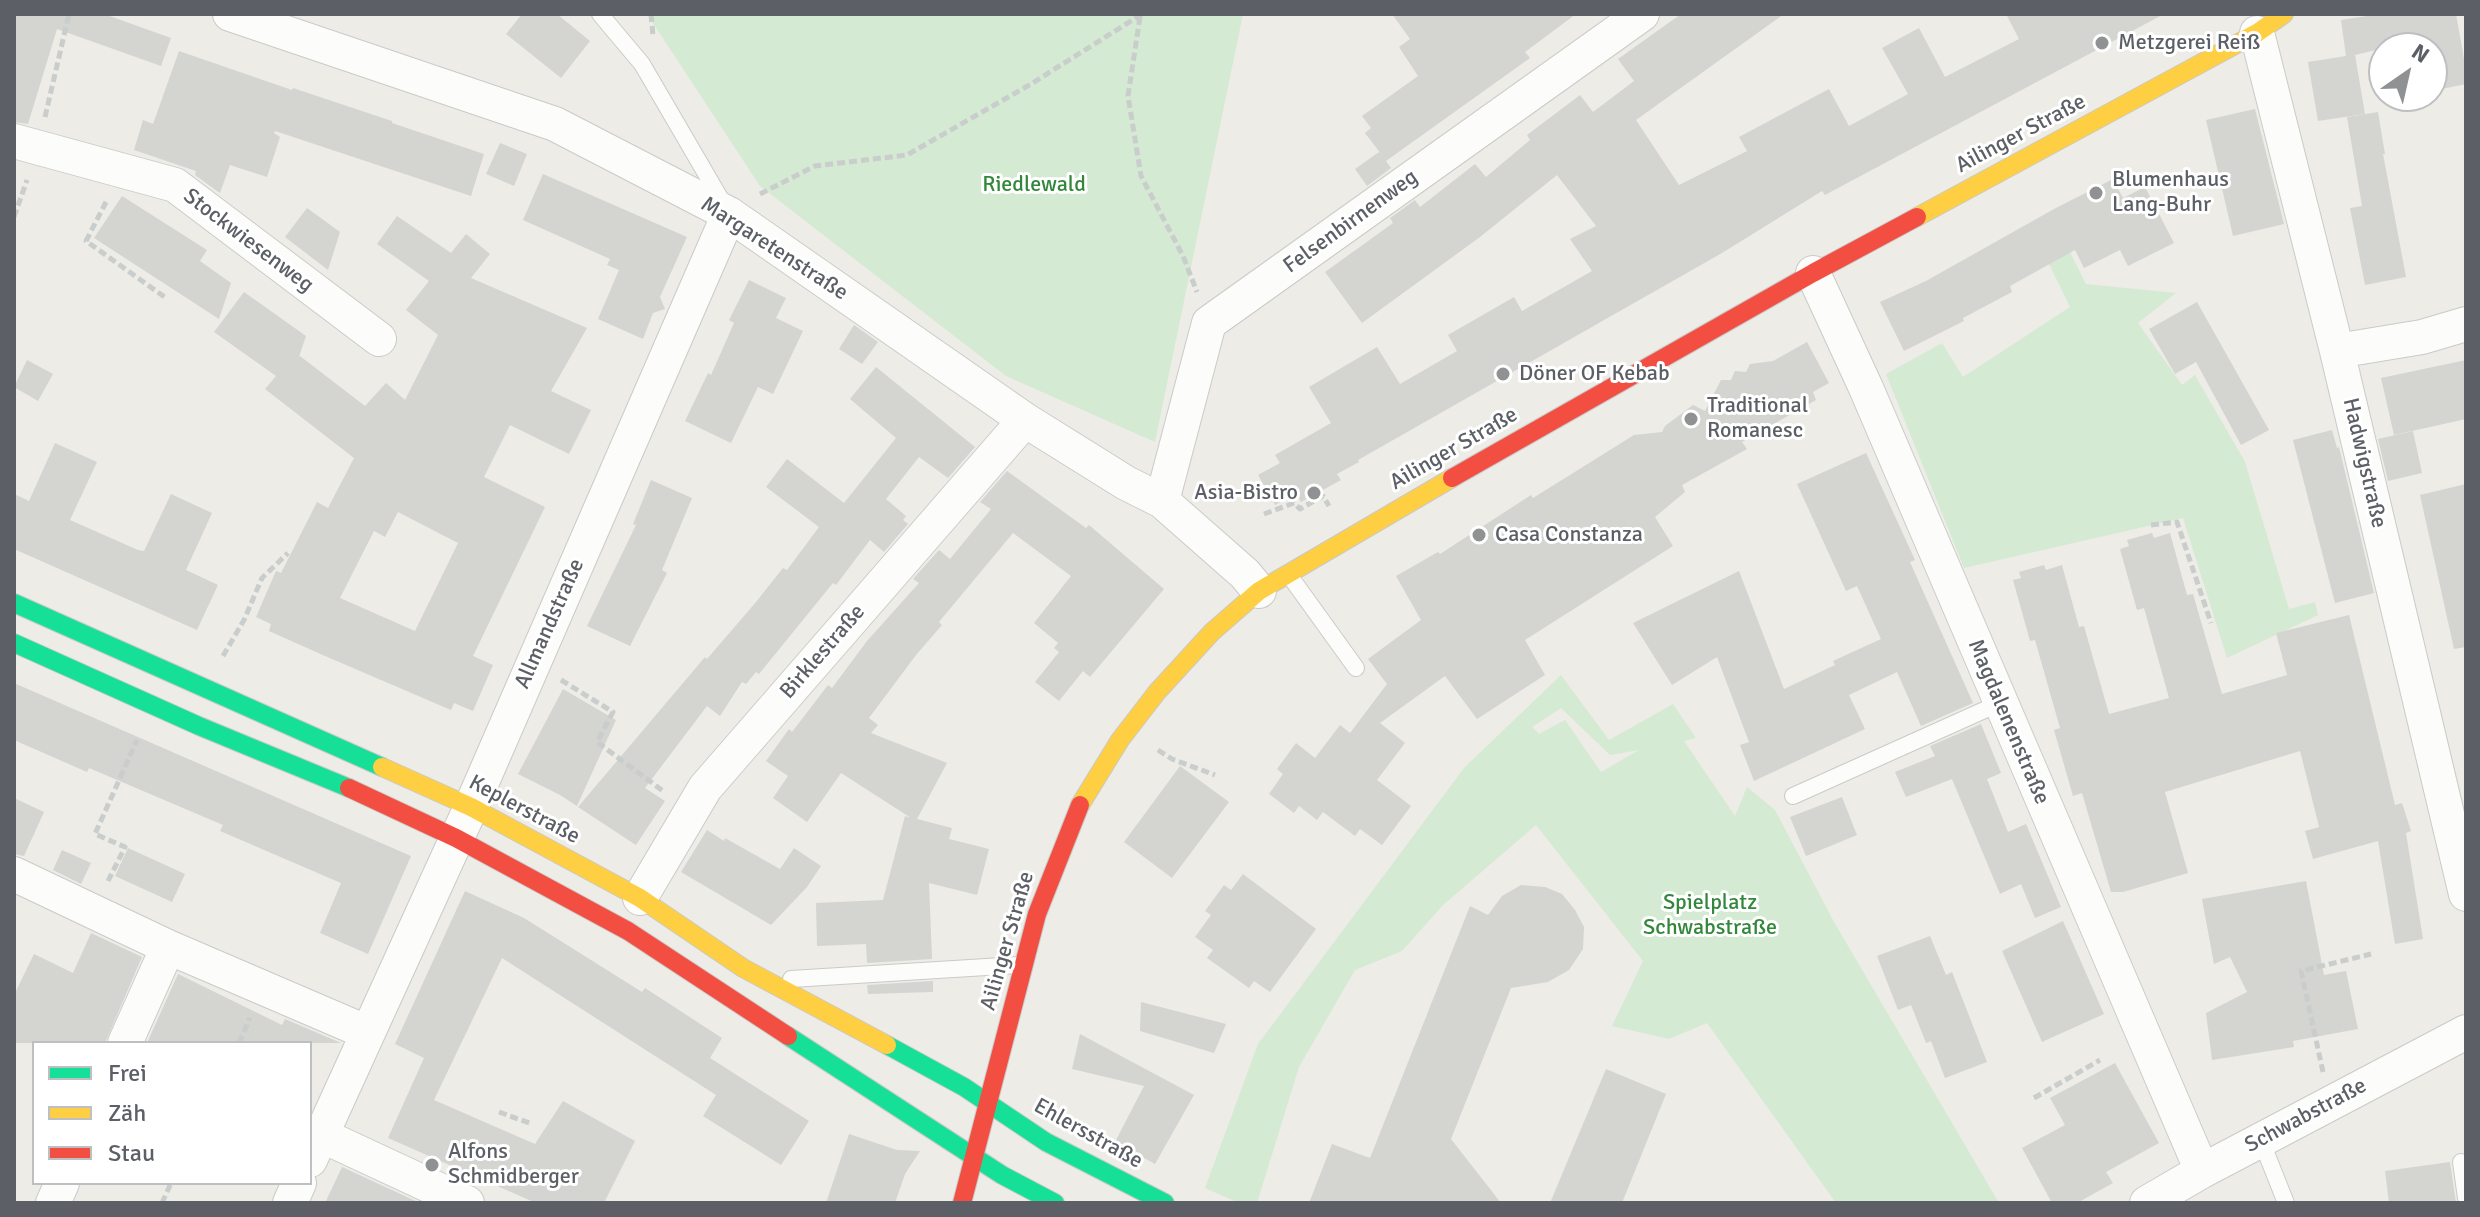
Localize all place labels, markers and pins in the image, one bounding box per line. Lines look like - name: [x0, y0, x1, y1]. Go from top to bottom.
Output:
- place label: Metzgerei Reiß: [2118, 30, 2260, 56]
- marker: Metzgerei Reiß: [2093, 34, 2111, 52]
- place label: Blumenhaus Lang-Buhr: [2112, 167, 2229, 218]
- marker: Blumenhaus Lang-Buhr: [2087, 184, 2105, 202]
- place label: Döner OF Kebab: [1519, 361, 1670, 387]
- marker: Döner OF Kebab: [1494, 365, 1512, 383]
- place label: Traditional Romanesc: [1707, 393, 1808, 444]
- marker: Traditional Romanesc: [1682, 410, 1700, 428]
- place label: Asia-Bistro: [1194, 480, 1298, 506]
- marker: Asia-Bistro: [1305, 484, 1323, 502]
- place label: Casa Constanza: [1495, 522, 1643, 548]
- marker: Casa Constanza: [1470, 526, 1488, 544]
- place label: Alfons Schmidberger: [448, 1139, 579, 1190]
- marker: Alfons Schmidberger: [423, 1156, 441, 1174]

